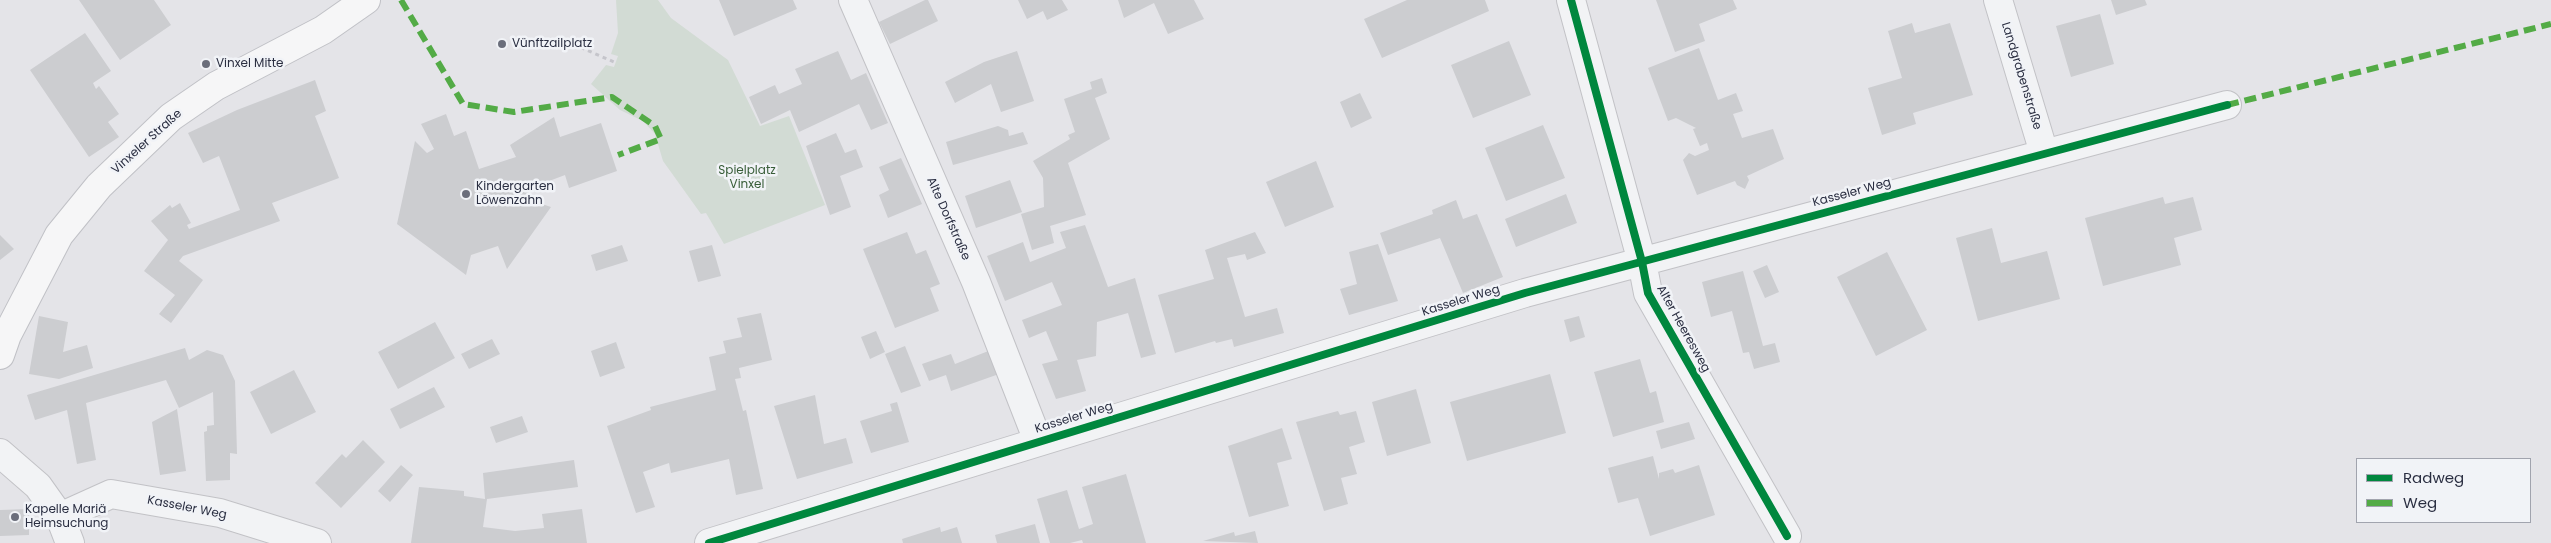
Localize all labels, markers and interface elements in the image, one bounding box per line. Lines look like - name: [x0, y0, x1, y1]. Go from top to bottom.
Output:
- street label: Landgrabenstraße: [1998, 20, 2044, 132]
- place label: Vünftzailplatz: [512, 37, 592, 51]
- marker: Vünftzailplatz: [496, 38, 508, 50]
- place label: Vinxel Mitte: [216, 57, 284, 71]
- marker: Vinxel Mitte: [200, 58, 212, 70]
- street label: Vinxeler Straße: [109, 107, 185, 177]
- park label: Spielplatz Vinxel: [718, 164, 776, 192]
- street label: Alte Dorfstraße: [923, 175, 973, 263]
- street label: Kasseler Weg: [1811, 176, 1893, 210]
- place label: Kindergarten Löwenzahn: [476, 180, 554, 208]
- marker: Kindergarten Löwenzahn: [460, 188, 472, 200]
- street label: Kasseler Weg: [1420, 282, 1502, 320]
- street label: Alter Heeresweg: [1653, 283, 1713, 375]
- street label: Kasseler Weg: [1033, 399, 1115, 437]
- legend: [2356, 458, 2531, 523]
- text: Radweg: [2403, 467, 2464, 488]
- text: Weg: [2403, 492, 2437, 513]
- street label: Kasseler Weg: [146, 493, 228, 523]
- place label: Kapelle Mariä Heimsuchung: [25, 503, 108, 531]
- marker: Kapelle Mariä Heimsuchung: [9, 511, 21, 523]

